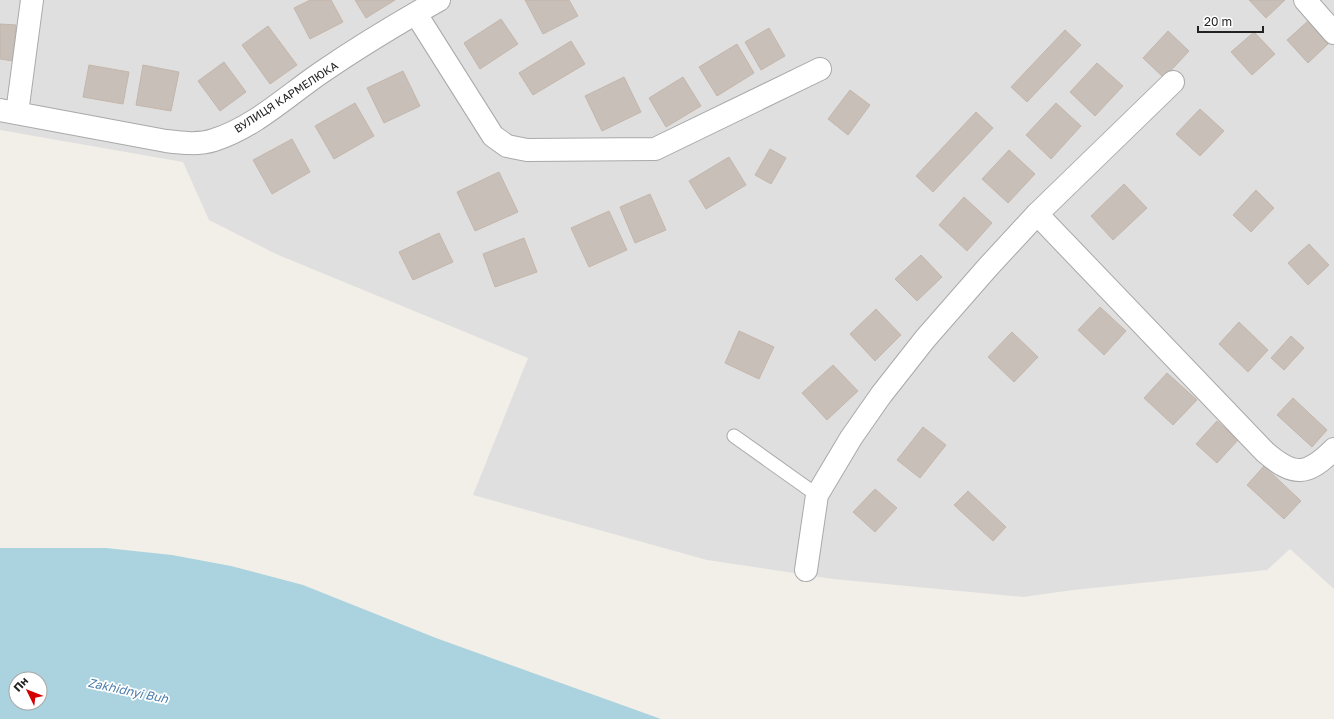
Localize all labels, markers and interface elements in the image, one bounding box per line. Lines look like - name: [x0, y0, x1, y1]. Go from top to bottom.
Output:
- scale bar: [1198, 8, 1263, 34]
- text: 20 m: [1204, 14, 1232, 29]
- street label: ВУЛИЦЯ КАРМЕЛЮКА: [231, 58, 341, 135]
- north arrow: [8, 671, 48, 711]
- text: Пн: [10, 674, 30, 694]
- water label: Zakhidnyi Buh: [87, 675, 170, 706]

